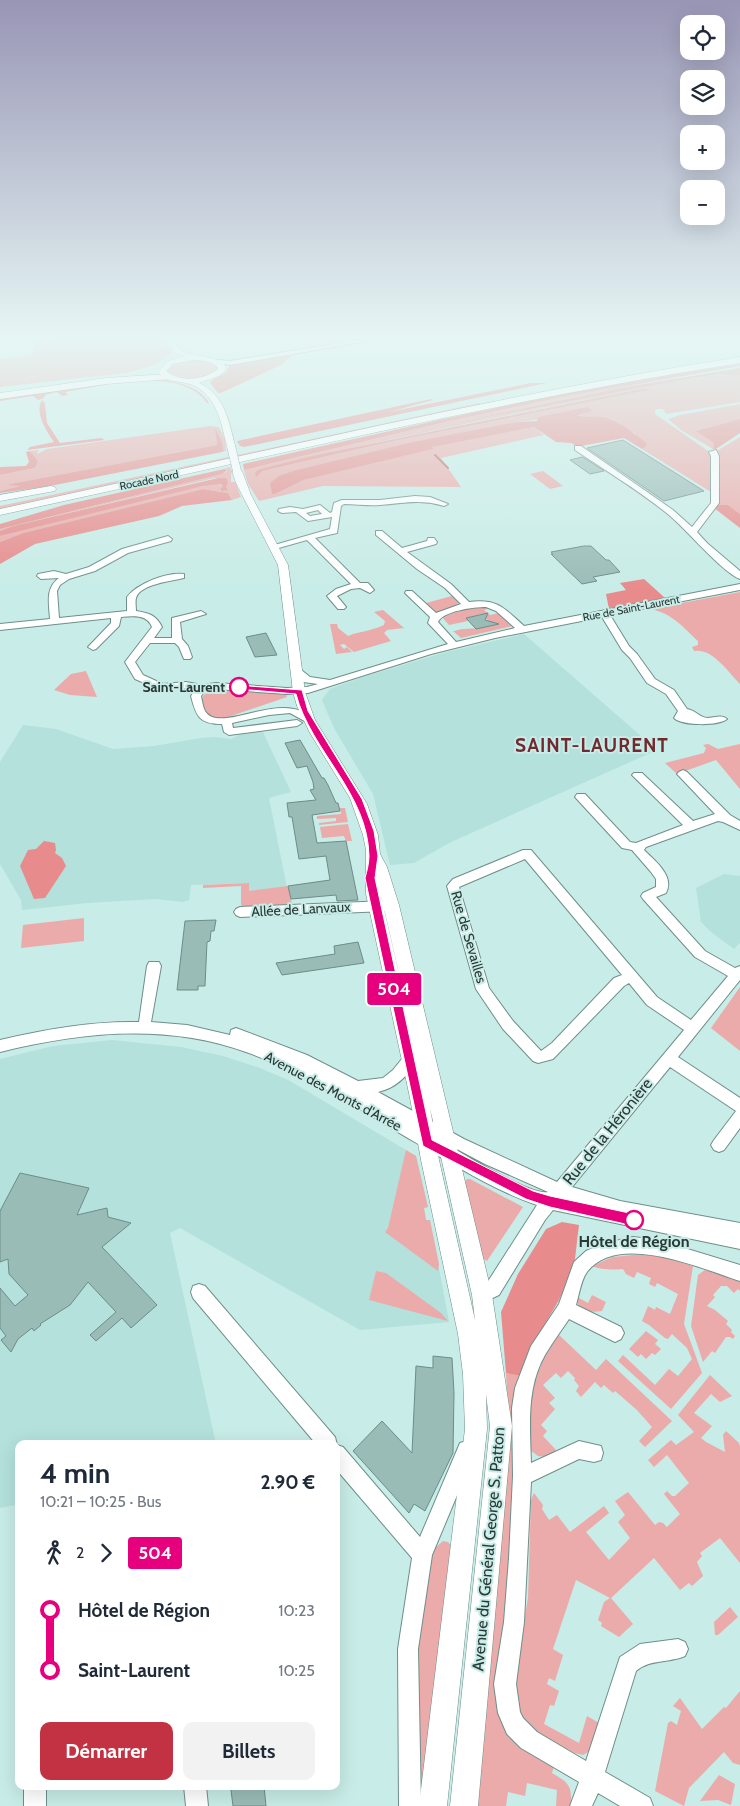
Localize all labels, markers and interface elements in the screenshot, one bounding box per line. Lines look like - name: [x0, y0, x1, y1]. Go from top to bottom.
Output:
- map controls: [680, 15, 725, 225]
- button: locate: [680, 15, 725, 60]
- button: layers: [680, 70, 725, 115]
- button: +: [680, 125, 725, 170]
- button: −: [680, 180, 725, 225]
- street label: Rocade Nord: [118, 467, 180, 493]
- street label: Rue de Saint-Laurent: [581, 592, 681, 624]
- marker: Saint-Laurent: [229, 677, 249, 697]
- place label: Saint-Laurent: [142, 678, 225, 696]
- district label: SAINT-LAURENT: [515, 734, 669, 757]
- street label: Rue de Sevailles: [447, 889, 491, 985]
- street label: Allée de Lanvaux: [251, 897, 352, 921]
- line badge: 504: [365, 973, 423, 1005]
- text: 504: [377, 978, 411, 1000]
- street label: Avenue des Monts d'Arrée: [261, 1047, 405, 1135]
- street label: Rue de la Héronière: [559, 1074, 656, 1189]
- marker: Hôtel de Région: [624, 1210, 644, 1230]
- place label: Hôtel de Région: [578, 1232, 690, 1251]
- street label: Avenue du Général George S. Patton: [468, 1426, 509, 1672]
- text: 4 min: [40, 1456, 110, 1490]
- text: 2.90 €: [260, 1471, 315, 1494]
- text: 10:21 – 10:25 · Bus: [40, 1492, 161, 1511]
- icon: walk: [40, 1539, 68, 1567]
- icon: forward: [92, 1539, 120, 1567]
- text: 504: [138, 1542, 172, 1564]
- text: 2: [76, 1543, 84, 1562]
- text: Hôtel de Région: [78, 1599, 210, 1622]
- text: 10:23: [278, 1601, 315, 1620]
- text: Saint-Laurent: [78, 1659, 190, 1682]
- text: 10:25: [278, 1661, 315, 1680]
- button: Démarrer: [40, 1722, 173, 1780]
- button: Billets: [183, 1722, 315, 1780]

